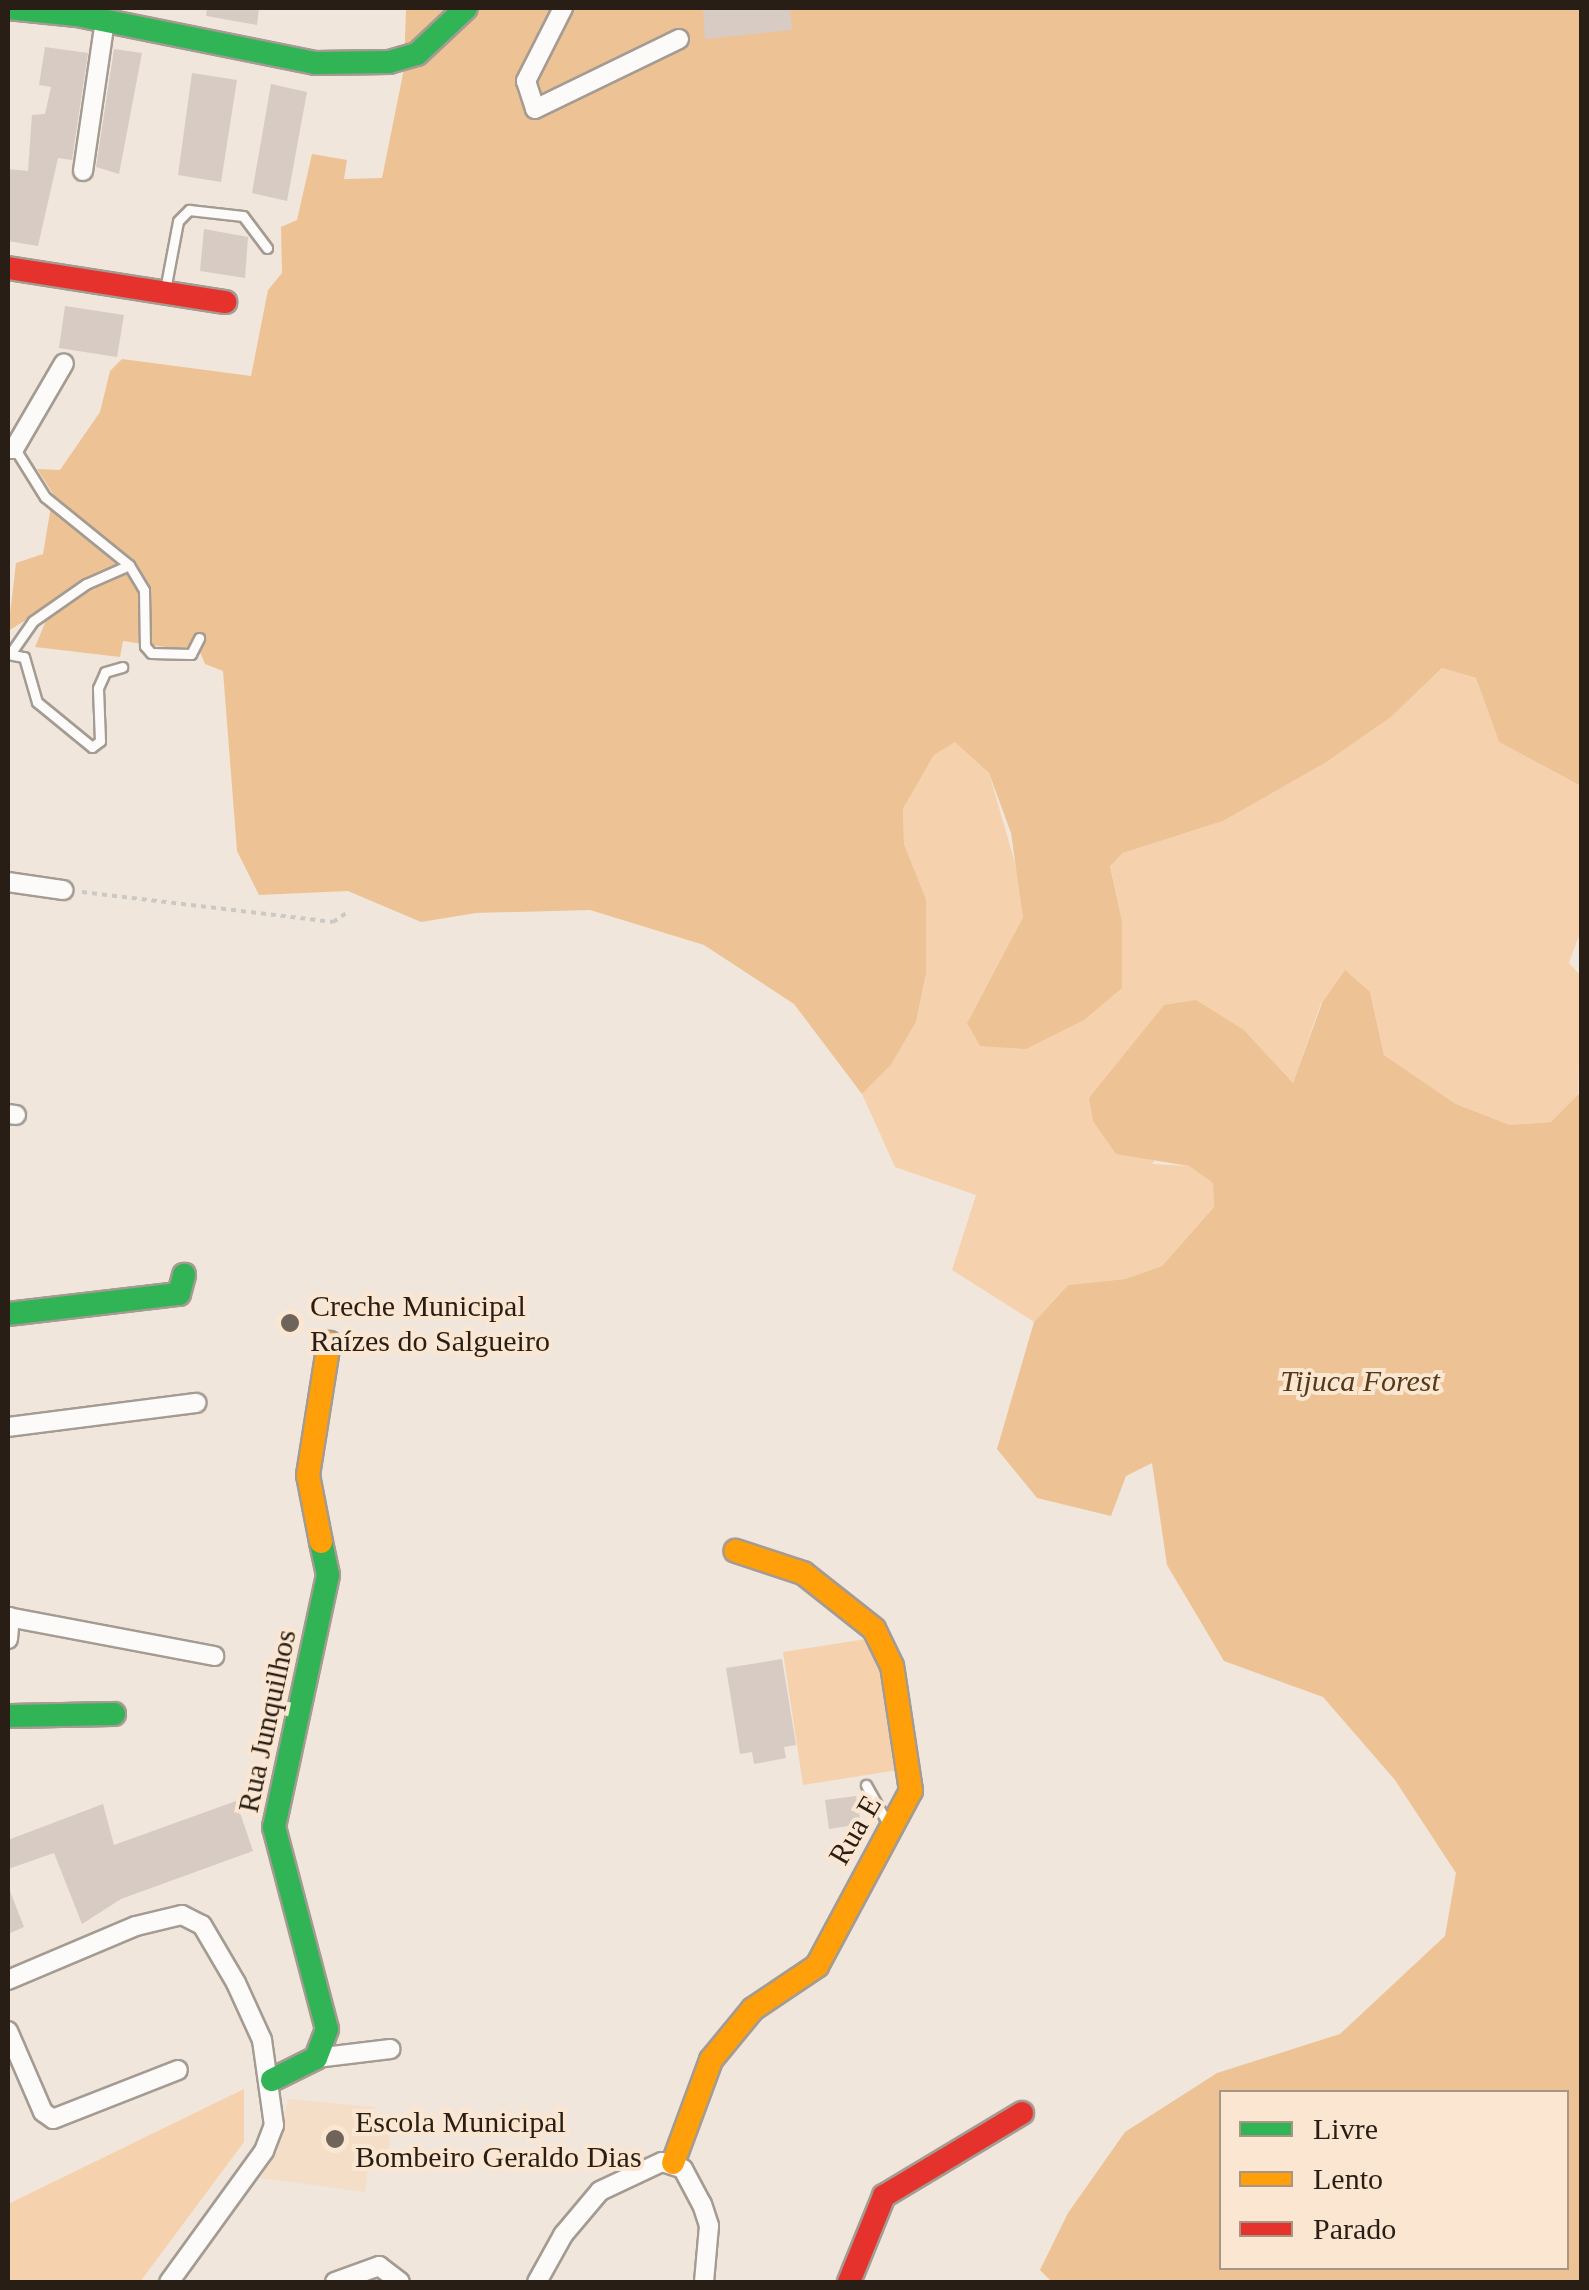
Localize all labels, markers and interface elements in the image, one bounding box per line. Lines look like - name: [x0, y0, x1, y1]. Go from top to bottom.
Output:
- place label: Creche Municipal Raízes do Salgueiro: [310, 1288, 550, 1358]
- marker: Creche Municipal Raízes do Salgueiro: [279, 1312, 301, 1334]
- park label: Tijuca Forest: [1280, 1363, 1440, 1399]
- street label: Rua Junquilhos: [230, 1626, 304, 1816]
- street label: Rua E: [821, 1789, 889, 1871]
- legend: [1219, 2090, 1569, 2270]
- place label: Escola Municipal Bombeiro Geraldo Dias: [355, 2104, 642, 2174]
- text: Livre: [1313, 2112, 1378, 2145]
- marker: Escola Municipal Bombeiro Geraldo Dias: [324, 2128, 346, 2150]
- text: Lento: [1313, 2162, 1383, 2195]
- text: Parado: [1313, 2212, 1396, 2245]

